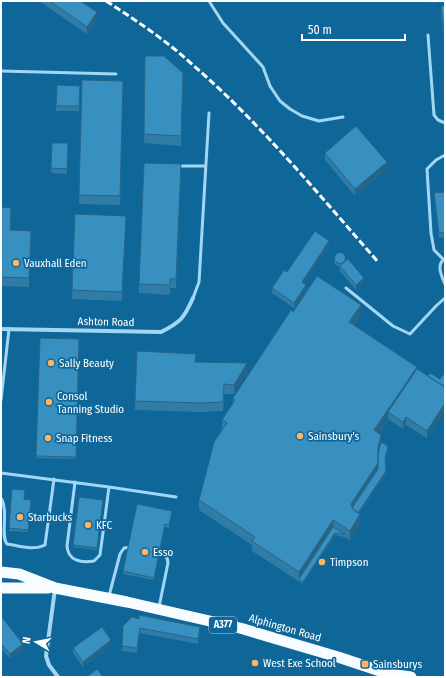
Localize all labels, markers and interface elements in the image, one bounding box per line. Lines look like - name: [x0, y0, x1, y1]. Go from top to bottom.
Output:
- scale bar: [302, 16, 405, 42]
- text: 50 m: [308, 23, 332, 37]
- place label: Vauxhall Eden: [24, 257, 87, 270]
- marker: Vauxhall Eden: [11, 258, 21, 268]
- street label: Ashton Road: [78, 315, 134, 329]
- place label: Sally Beauty: [59, 357, 114, 370]
- marker: Sally Beauty: [46, 358, 56, 368]
- place label: Consol Tanning Studio: [57, 390, 124, 416]
- marker: Consol Tanning Studio: [44, 397, 54, 407]
- place label: Sainsbury's: [308, 430, 360, 443]
- marker: Sainsbury's: [295, 431, 305, 441]
- place label: Snap Fitness: [56, 432, 113, 445]
- marker: Snap Fitness: [43, 433, 53, 443]
- place label: Starbucks: [28, 511, 73, 524]
- marker: Starbucks: [15, 512, 25, 522]
- place label: KFC: [96, 519, 112, 532]
- marker: KFC: [83, 520, 93, 530]
- place label: Esso: [153, 546, 173, 559]
- marker: Esso: [140, 547, 150, 557]
- place label: Timpson: [330, 556, 368, 569]
- marker: Timpson: [317, 557, 327, 567]
- street label: Alphington Road: [247, 611, 323, 645]
- road number: A377: [209, 617, 237, 633]
- north arrow: [16, 622, 56, 662]
- text: N: [20, 636, 34, 645]
- place label: West Exe School: [263, 657, 336, 670]
- marker: West Exe School: [250, 658, 260, 668]
- place label: Sainsburys: [373, 658, 422, 671]
- marker: Sainsburys: [360, 659, 370, 669]

